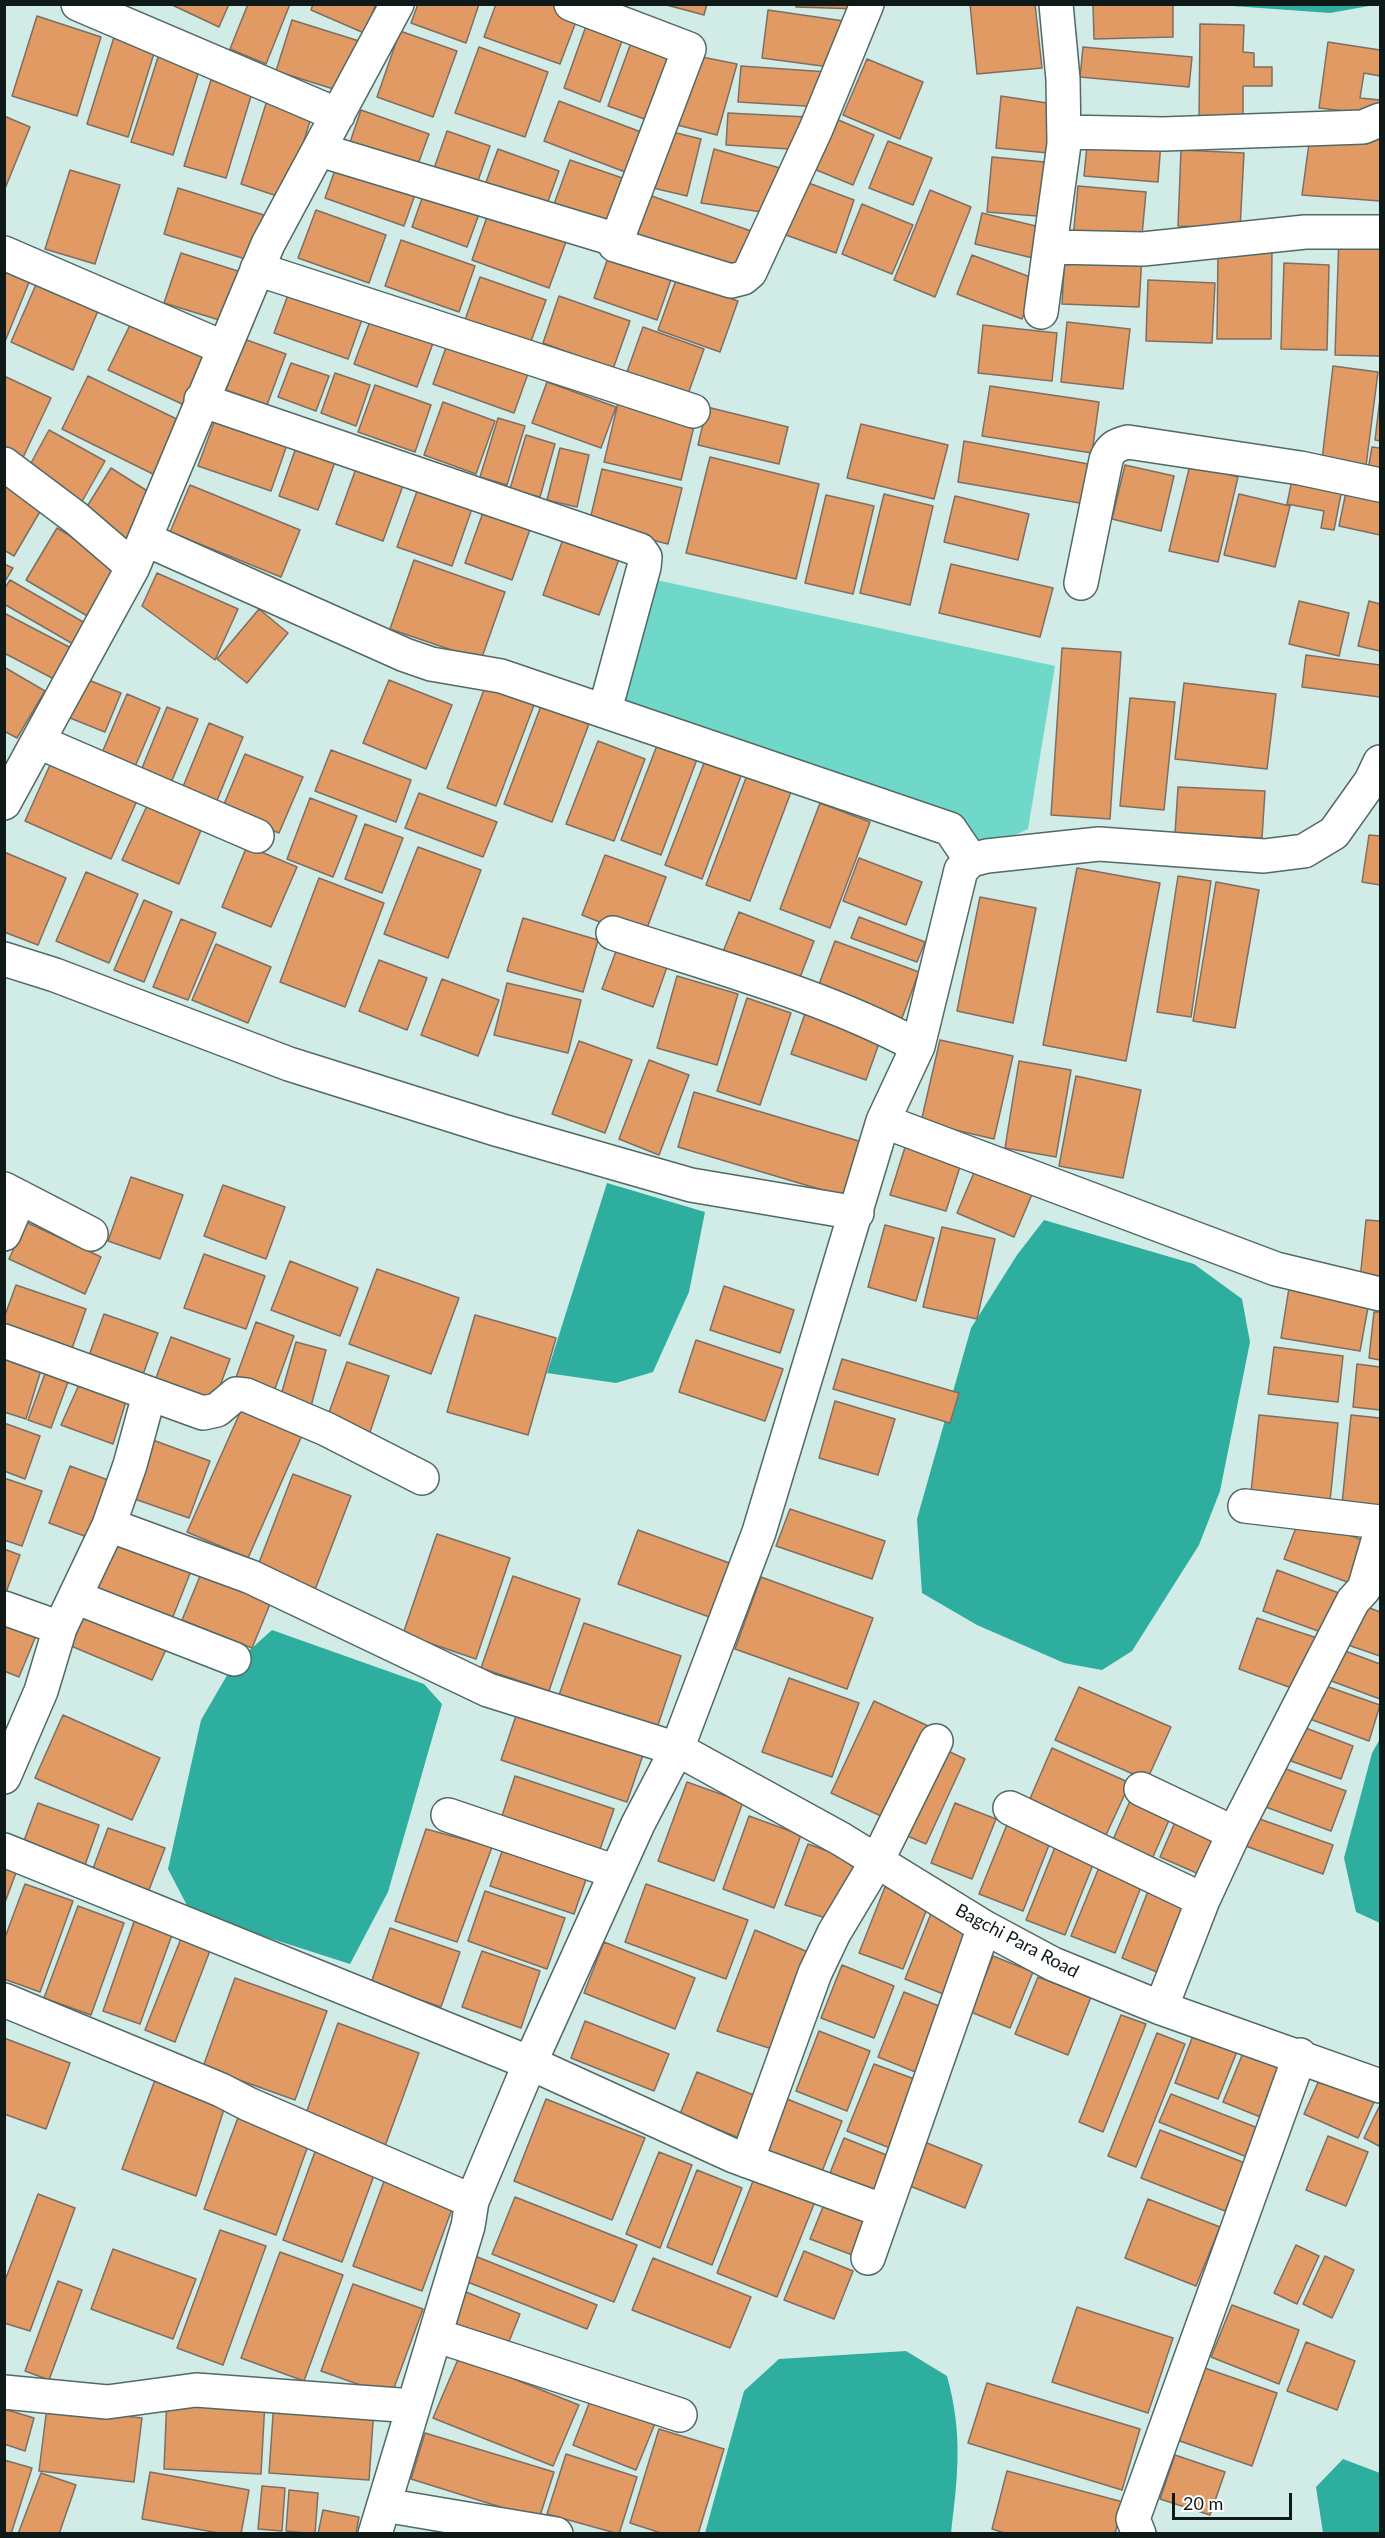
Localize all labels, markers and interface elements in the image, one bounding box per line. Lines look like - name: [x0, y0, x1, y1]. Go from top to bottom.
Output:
- street label: Bagchi Para Road: [952, 1899, 1082, 1983]
- scale bar: [1175, 2481, 1295, 2519]
- text: 20 m: [1183, 2492, 1223, 2514]

